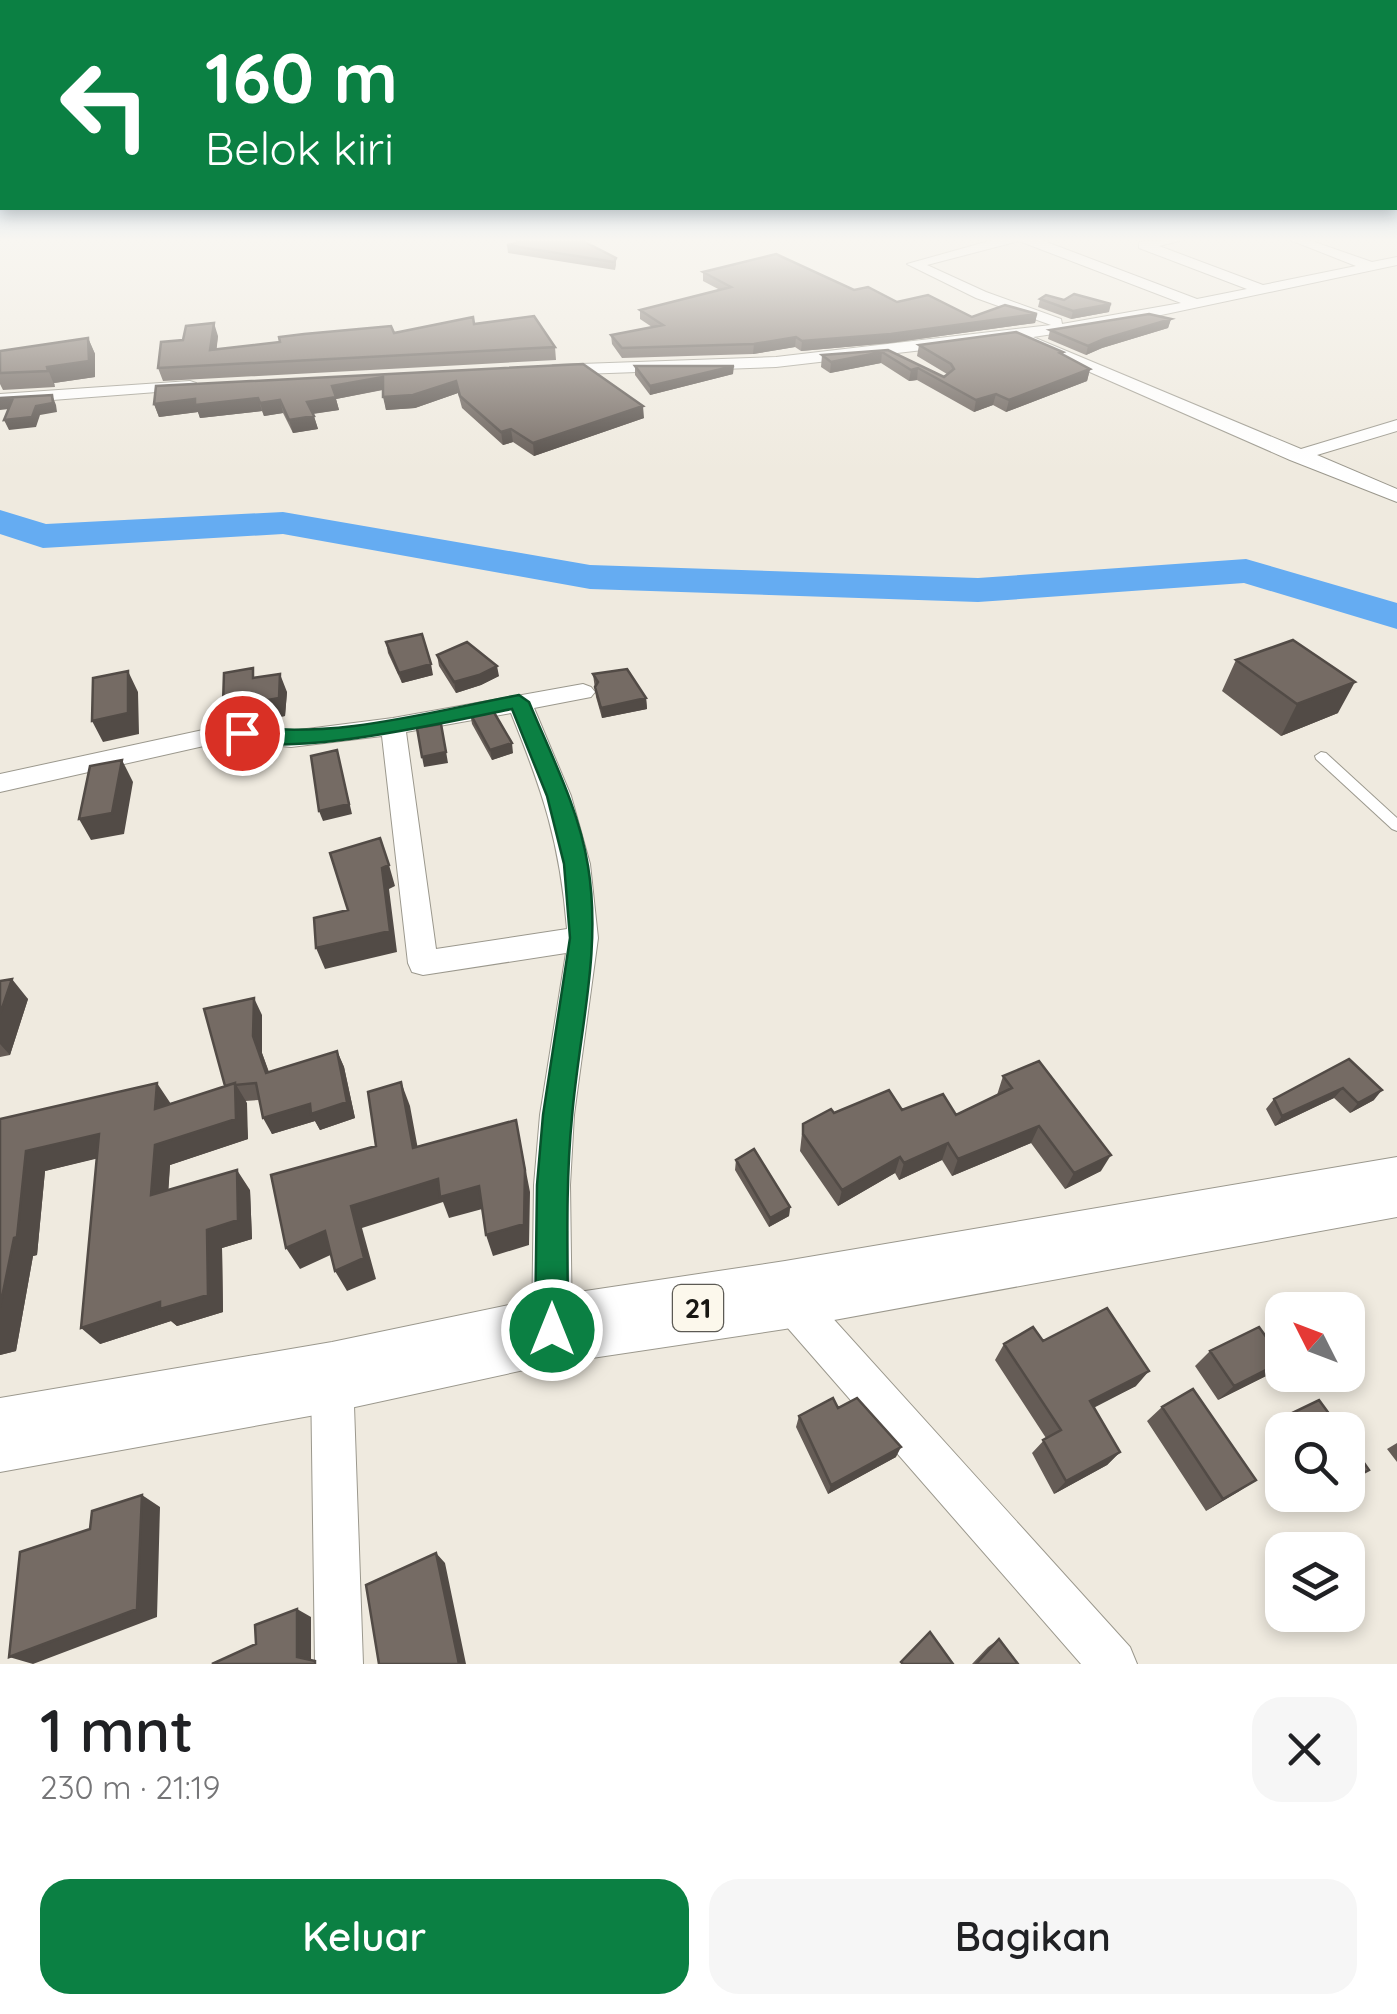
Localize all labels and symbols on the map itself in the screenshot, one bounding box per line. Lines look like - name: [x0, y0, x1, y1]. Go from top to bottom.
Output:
- pin: [200, 691, 285, 776]
- position arrow: [500, 1278, 604, 1382]
- road number: 21: [673, 1285, 723, 1331]
- north arrow: [1265, 1292, 1365, 1392]

